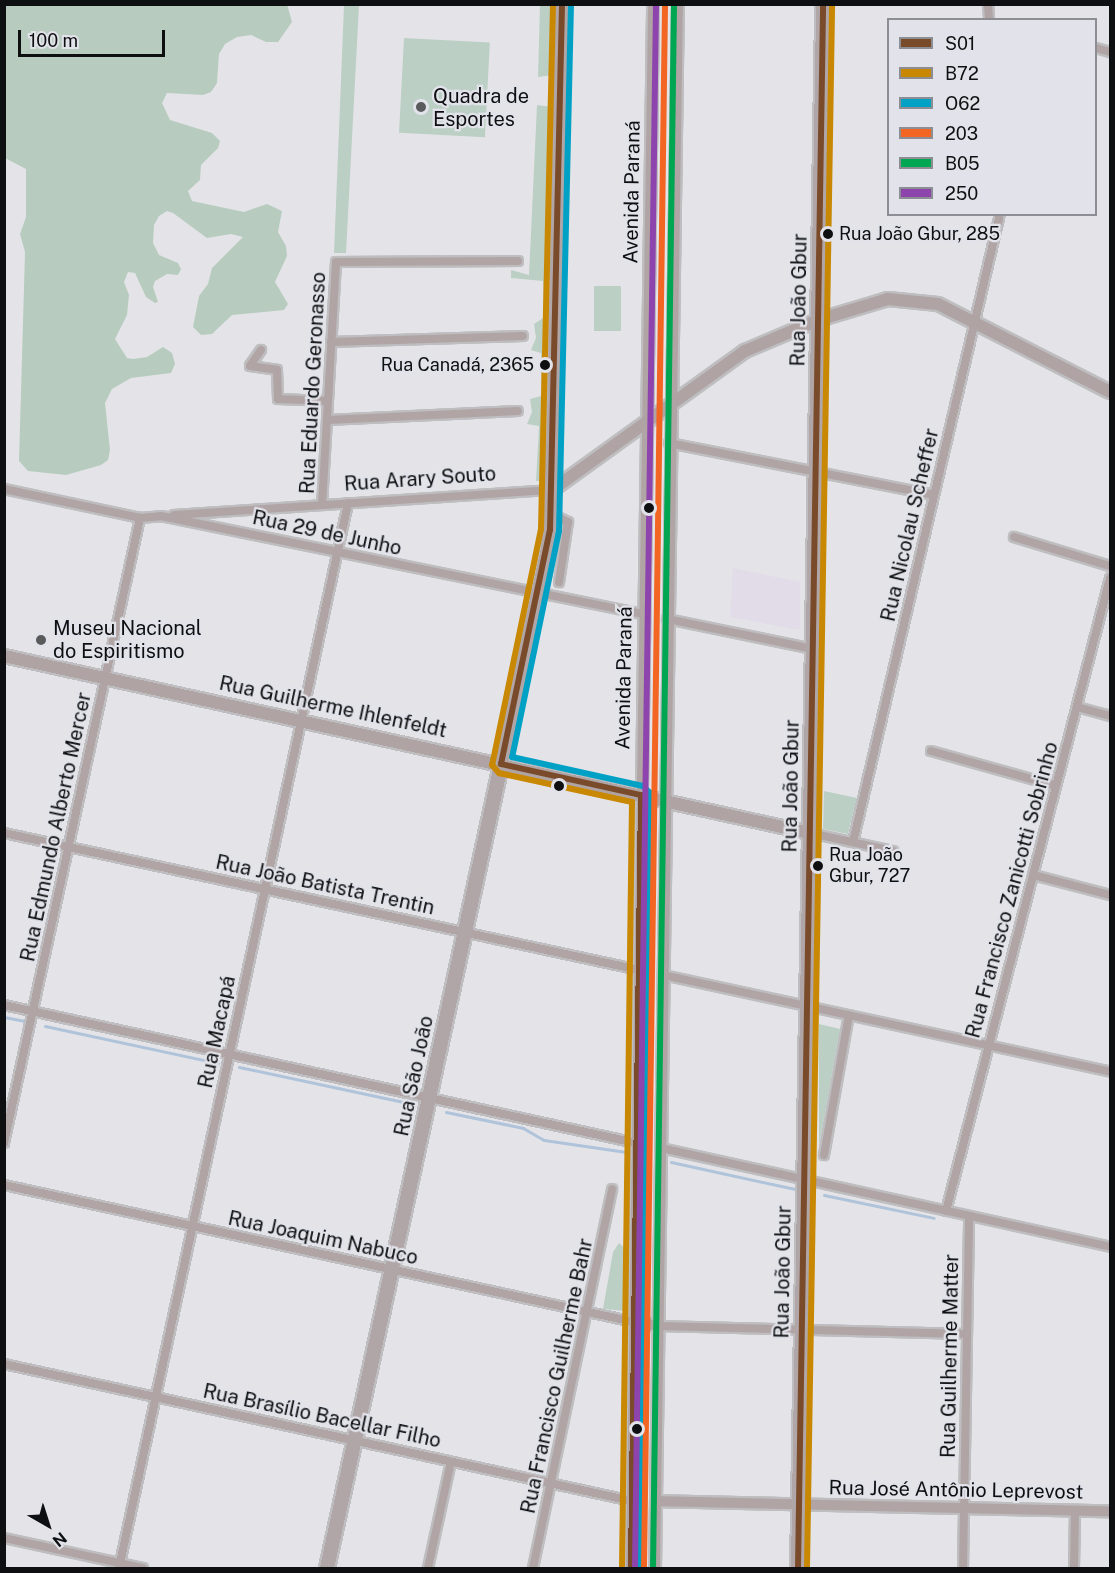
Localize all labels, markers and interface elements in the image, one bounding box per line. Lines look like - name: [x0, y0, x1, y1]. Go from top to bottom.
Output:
- scale bar: [21, 18, 168, 56]
- legend: [887, 18, 1097, 216]
- text: 100 m: [29, 30, 78, 51]
- text: S01: [945, 33, 975, 54]
- text: B72: [945, 63, 979, 84]
- place label: Quadra de Esportes: [433, 84, 529, 131]
- text: O62: [945, 93, 980, 114]
- marker: Quadra de Esportes: [414, 100, 428, 114]
- street label: Avenida Paraná: [619, 120, 645, 264]
- text: 203: [945, 123, 978, 144]
- text: B05: [945, 153, 980, 174]
- text: 250: [945, 183, 978, 204]
- place label: Rua João Gbur, 285: [839, 223, 1000, 245]
- marker: Rua João Gbur, 285: [822, 228, 834, 240]
- street label: Rua João Gbur: [786, 233, 812, 367]
- street label: Rua Eduardo Geronasso: [295, 271, 331, 495]
- place label: Rua Canadá, 2365: [381, 354, 534, 376]
- marker: Rua Canadá, 2365: [539, 359, 551, 371]
- street label: Rua Nicolau Scheffer: [876, 426, 944, 624]
- street label: Rua Arary Souto: [343, 462, 497, 496]
- unlabelled marker: [643, 502, 655, 514]
- street label: Rua 29 de Junho: [250, 505, 404, 561]
- street label: Avenida Paraná: [611, 606, 637, 750]
- place label: Museu Nacional do Espiritismo: [53, 616, 202, 663]
- marker: Museu Nacional do Espiritismo: [34, 633, 48, 647]
- street label: Rua Guilherme Ihlenfeldt: [217, 671, 449, 743]
- street label: Rua Edmundo Alberto Mercer: [16, 690, 96, 964]
- street label: Rua João Gbur: [778, 719, 804, 853]
- street label: Rua Francisco Zanicotti Sobrinho: [961, 739, 1063, 1041]
- unlabelled marker: [553, 780, 565, 792]
- place label: Rua João Gbur, 727: [829, 845, 910, 888]
- street label: Rua João Batista Trentin: [213, 850, 437, 920]
- marker: Rua João Gbur, 727: [812, 860, 824, 872]
- street label: Rua Macapá: [193, 974, 241, 1090]
- street label: Rua São João: [389, 1013, 439, 1139]
- street label: Rua João Gbur: [770, 1205, 796, 1339]
- street label: Rua Joaquim Nabuco: [226, 1206, 420, 1270]
- street label: Rua Francisco Guilherme Bahr: [516, 1236, 598, 1516]
- street label: Rua Guilherme Matter: [936, 1254, 964, 1458]
- street label: Rua Brasílio Bacellar Filho: [201, 1379, 443, 1453]
- unlabelled marker: [631, 1423, 643, 1435]
- street label: Rua José Antônio Leprevost: [828, 1476, 1084, 1504]
- north arrow: [18, 1495, 78, 1555]
- text: N: [49, 1528, 70, 1551]

